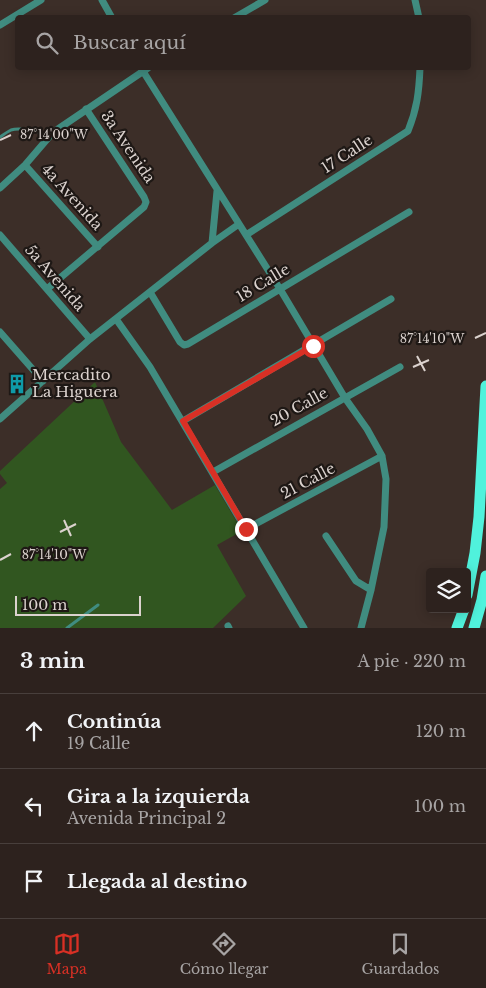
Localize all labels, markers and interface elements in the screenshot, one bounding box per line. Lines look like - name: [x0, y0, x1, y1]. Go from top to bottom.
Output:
- search box: [15, 15, 471, 70]
- icon: search: [33, 29, 61, 57]
- text: Buscar aquí: [73, 31, 186, 54]
- street label: 3a Avenida: [97, 107, 160, 187]
- text: 87°14'00"W: [20, 127, 89, 142]
- street label: 17 Calle: [318, 130, 376, 177]
- street label: 4a Avenida: [38, 160, 108, 234]
- street label: 5a Avenida: [21, 240, 90, 316]
- street label: 18 Calle: [233, 259, 293, 306]
- text: 87°14'10"W: [400, 331, 465, 346]
- route start: [302, 335, 325, 358]
- place label: Mercadito La Higuera: [32, 365, 118, 401]
- building icon: Mercadito La Higuera: [6, 373, 28, 395]
- street label: 20 Calle: [267, 383, 331, 430]
- street label: 21 Calle: [277, 458, 338, 503]
- route end: [235, 518, 258, 541]
- text: 87°14'10"W: [22, 547, 87, 562]
- map controls: [426, 568, 471, 613]
- button: layers: [426, 568, 471, 613]
- scale bar: [15, 593, 141, 616]
- text: 100 m: [22, 596, 67, 614]
- text: 3 min: [20, 648, 85, 674]
- text: A pie · 220 m: [358, 651, 466, 671]
- text: Continúa: [67, 710, 161, 733]
- icon: ahead: [20, 717, 48, 745]
- text: 120 m: [416, 721, 466, 741]
- text: 19 Calle: [67, 733, 130, 753]
- text: Gira a la izquierda: [67, 785, 250, 808]
- icon: left: [20, 792, 48, 820]
- text: 100 m: [414, 796, 466, 816]
- text: Avenida Principal 2: [67, 808, 226, 828]
- icon: arrive: [20, 867, 48, 895]
- text: Llegada al destino: [67, 870, 247, 893]
- tab: Mapa: [47, 930, 87, 978]
- tab: Cómo llegar: [180, 930, 268, 978]
- tab: Guardados: [361, 930, 439, 978]

